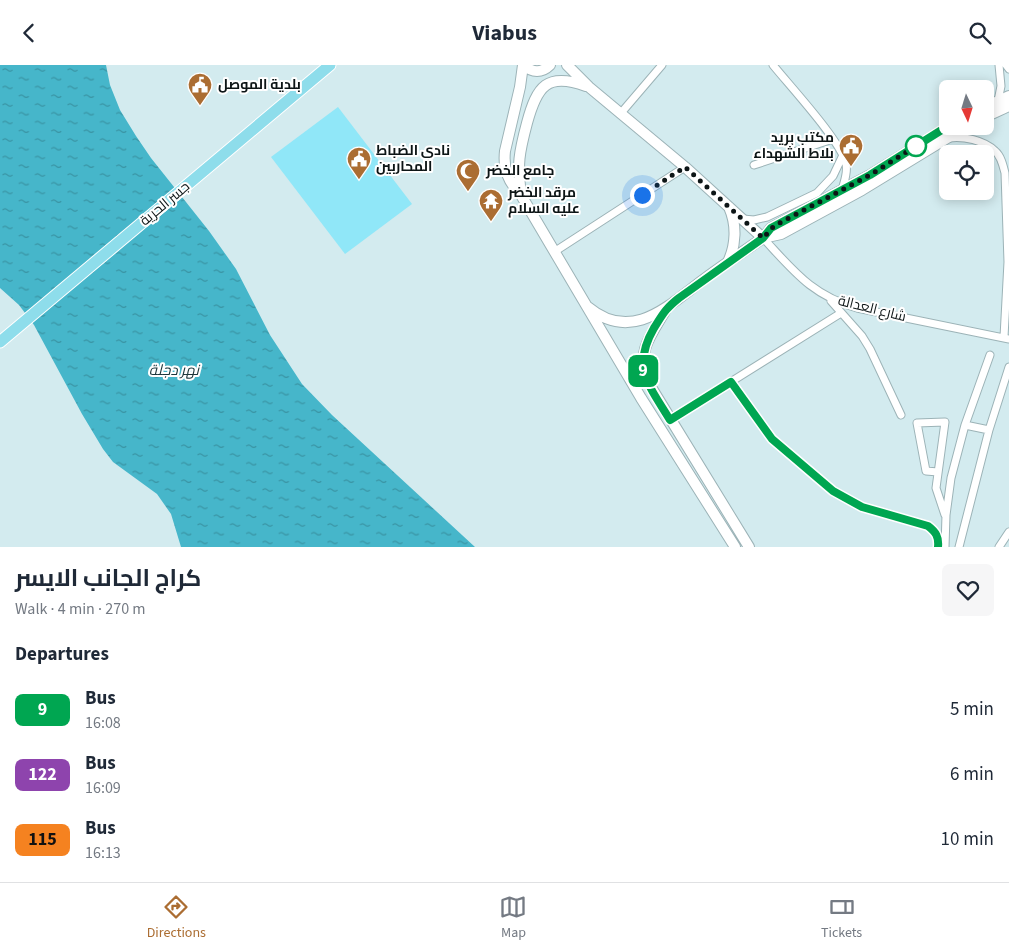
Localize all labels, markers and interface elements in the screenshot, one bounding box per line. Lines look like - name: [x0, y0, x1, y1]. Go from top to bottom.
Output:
- text: Viabus: [472, 17, 537, 49]
- icon: back: [15, 19, 43, 47]
- icon: search: [966, 19, 994, 47]
- public building icon: بلدية الموصل: [187, 72, 213, 106]
- place label: بلدية الموصل: [218, 75, 301, 95]
- north arrow: [939, 80, 994, 135]
- map controls: [939, 80, 994, 200]
- place label: مكتب بريد بلاط الشهداء: [754, 128, 834, 164]
- public building icon: مكتب بريد بلاط الشهداء: [838, 133, 864, 167]
- unlabelled marker: [905, 135, 927, 157]
- place label: نادي الضباط المحاربين: [376, 141, 450, 177]
- button: locate: [939, 145, 994, 200]
- public building icon: نادي الضباط المحاربين: [346, 146, 372, 180]
- mosque icon: جامع الخضر: [455, 158, 481, 192]
- place label: جامع الخضر: [485, 161, 554, 181]
- street label: جسر الحرية: [136, 177, 194, 231]
- place label: مرقد الخضر عليه السلام: [507, 183, 580, 219]
- your location: [630, 183, 655, 208]
- temple icon: مرقد الخضر عليه السلام: [478, 188, 504, 222]
- street label: شارع العدالة: [836, 291, 908, 327]
- line badge: 9: [627, 355, 659, 387]
- text: 9: [638, 358, 648, 383]
- water label: نهر دجلة: [149, 360, 201, 381]
- text: كراج الجانب الايسر: [15, 561, 201, 596]
- button: heart: [942, 564, 994, 616]
- text: Walk · 4 min · 270 m: [15, 598, 146, 620]
- text: Departures: [15, 641, 109, 668]
- text: Bus: [85, 685, 116, 712]
- text: 5 min: [950, 696, 994, 723]
- text: 9: [38, 697, 47, 722]
- text: 16:08: [85, 712, 121, 734]
- text: Bus: [85, 750, 116, 777]
- text: 6 min: [950, 761, 994, 788]
- text: 122: [28, 762, 57, 787]
- text: 16:09: [85, 777, 121, 799]
- text: Bus: [85, 815, 116, 842]
- text: 10 min: [940, 826, 994, 853]
- text: 115: [28, 827, 57, 852]
- text: 16:13: [85, 842, 121, 864]
- tab: Directions: [147, 893, 206, 943]
- tab: Map: [499, 893, 527, 943]
- tab: Tickets: [821, 893, 862, 943]

